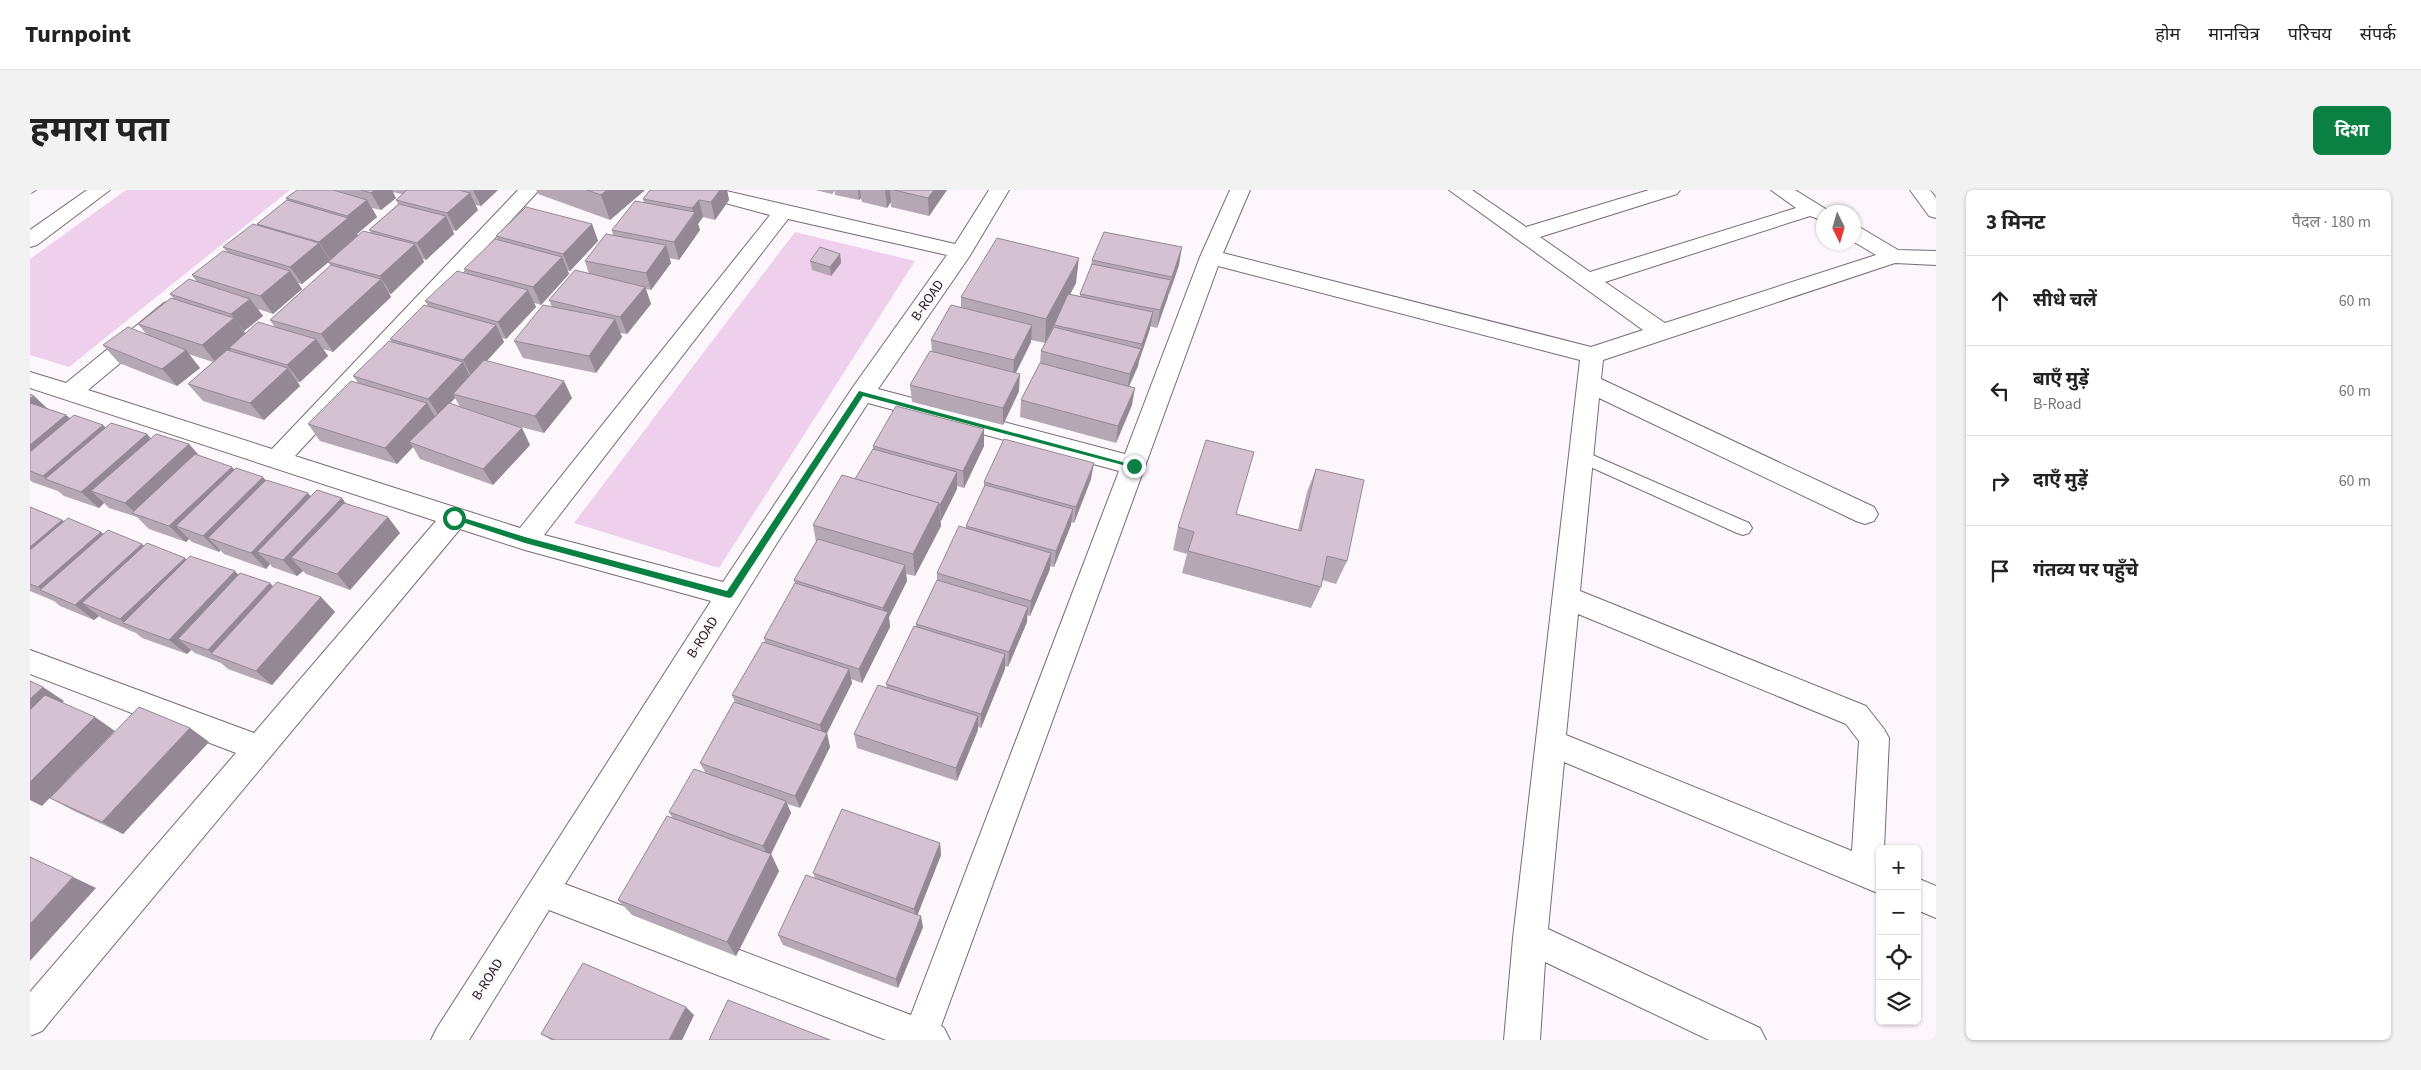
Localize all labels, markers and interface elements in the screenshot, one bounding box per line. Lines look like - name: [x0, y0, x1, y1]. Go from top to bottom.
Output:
- text: Turnpoint: [25, 17, 131, 52]
- text: होम: [2155, 22, 2180, 47]
- text: मानचित्र: [2208, 22, 2260, 47]
- text: परिचय: [2288, 22, 2332, 47]
- text: संपर्क: [2360, 22, 2396, 47]
- text: हमारा पता: [30, 105, 169, 155]
- button: दिशा: [2313, 106, 2391, 155]
- north arrow: [1816, 205, 1861, 250]
- text: 3 मिनट: [1986, 207, 2045, 237]
- text: पैदल · 180 m: [2292, 211, 2371, 233]
- street label: B-ROAD: [906, 276, 949, 325]
- icon: ahead: [1986, 287, 2014, 315]
- text: सीधे चलें: [2033, 287, 2097, 314]
- text: 60 m: [2339, 290, 2371, 312]
- text: बाएँ मुड़ें: [2033, 366, 2089, 393]
- icon: left: [1986, 377, 2014, 405]
- text: 60 m: [2339, 380, 2371, 402]
- text: B-Road: [2033, 393, 2082, 415]
- route end: [1123, 455, 1146, 478]
- icon: right: [1986, 467, 2014, 495]
- text: दाएँ मुड़ें: [2033, 467, 2088, 494]
- text: 60 m: [2339, 470, 2371, 492]
- route start: [443, 507, 466, 530]
- icon: arrive: [1986, 557, 2014, 585]
- text: गंतव्य पर पहुँचे: [2033, 557, 2138, 584]
- street label: B-ROAD: [682, 613, 723, 662]
- map controls: [1876, 845, 1921, 1025]
- button: +: [1876, 845, 1921, 890]
- button: −: [1876, 890, 1921, 935]
- button: locate: [1876, 935, 1921, 980]
- street label: B-ROAD: [467, 955, 508, 1004]
- button: layers: [1876, 980, 1921, 1025]

